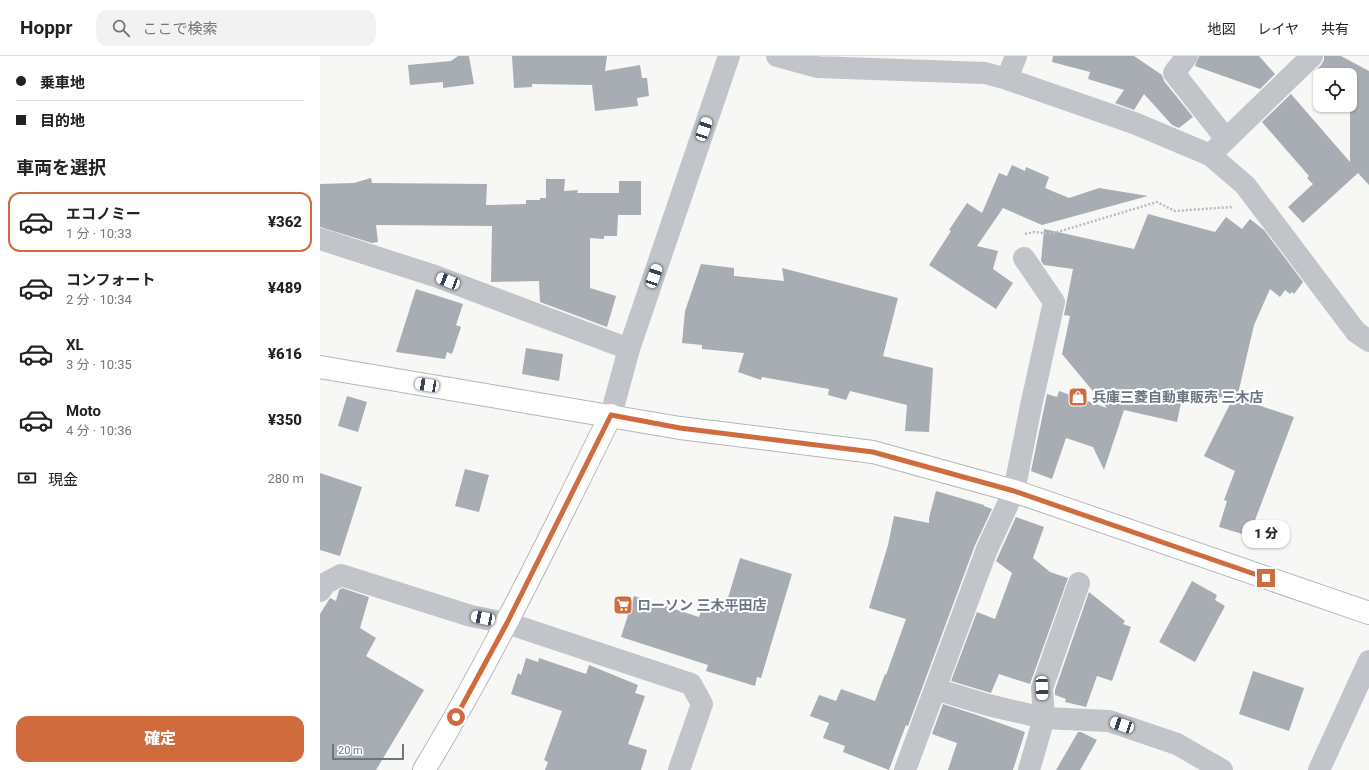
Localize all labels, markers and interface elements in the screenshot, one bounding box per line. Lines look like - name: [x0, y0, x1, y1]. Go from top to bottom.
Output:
- search box: [96, 10, 376, 46]
- text: Hoppr: [20, 16, 72, 39]
- icon: search: [110, 17, 132, 39]
- text: ここで検索: [142, 20, 218, 38]
- text: 地図: [1207, 21, 1235, 37]
- text: レイヤ: [1257, 21, 1299, 37]
- text: 共有: [1321, 21, 1349, 37]
- map controls: [1313, 68, 1357, 112]
- button: locate: [1313, 68, 1357, 112]
- text: 乗車地: [40, 74, 85, 92]
- text: 目的地: [40, 112, 85, 130]
- car: [694, 116, 714, 142]
- text: 車両を選択: [16, 157, 106, 178]
- icon: car: [18, 204, 54, 240]
- text: エコノミー: [66, 205, 141, 223]
- text: ¥362: [268, 213, 302, 231]
- text: 1 分 · 10:33: [66, 226, 132, 241]
- car: [644, 263, 664, 289]
- icon: car: [18, 270, 54, 306]
- text: コンフォート: [66, 271, 156, 289]
- car: [435, 271, 461, 291]
- text: ¥489: [268, 279, 302, 297]
- text: 2 分 · 10:34: [66, 292, 132, 307]
- icon: car: [18, 336, 54, 372]
- text: XL: [66, 336, 84, 354]
- text: ¥616: [268, 345, 302, 363]
- text: 3 分 · 10:35: [66, 357, 132, 372]
- car: [414, 377, 440, 393]
- shop icon: 兵庫三菱自動車販売 三木店: [1067, 386, 1089, 408]
- place label: 兵庫三菱自動車販売 三木店: [1092, 389, 1263, 405]
- icon: car: [18, 402, 54, 438]
- text: Moto: [66, 402, 101, 420]
- text: ¥350: [268, 411, 302, 429]
- text: 4 分 · 10:36: [66, 423, 132, 438]
- icon: cash: [16, 467, 38, 489]
- text: 現金: [48, 471, 78, 489]
- text: 280 m: [267, 471, 304, 486]
- callout: 1 分: [1242, 520, 1290, 548]
- text: 1 分: [1254, 526, 1278, 541]
- route end: [1257, 569, 1275, 587]
- supermarket icon: ローソン 三木平田店: [612, 594, 634, 616]
- place label: ローソン 三木平田店: [637, 597, 766, 613]
- car: [470, 610, 496, 626]
- car: [1036, 676, 1048, 700]
- route start: [447, 708, 465, 726]
- car: [1109, 715, 1135, 735]
- button: 確定: [16, 716, 304, 762]
- scale bar: [332, 742, 404, 761]
- text: 20 m: [338, 744, 363, 757]

